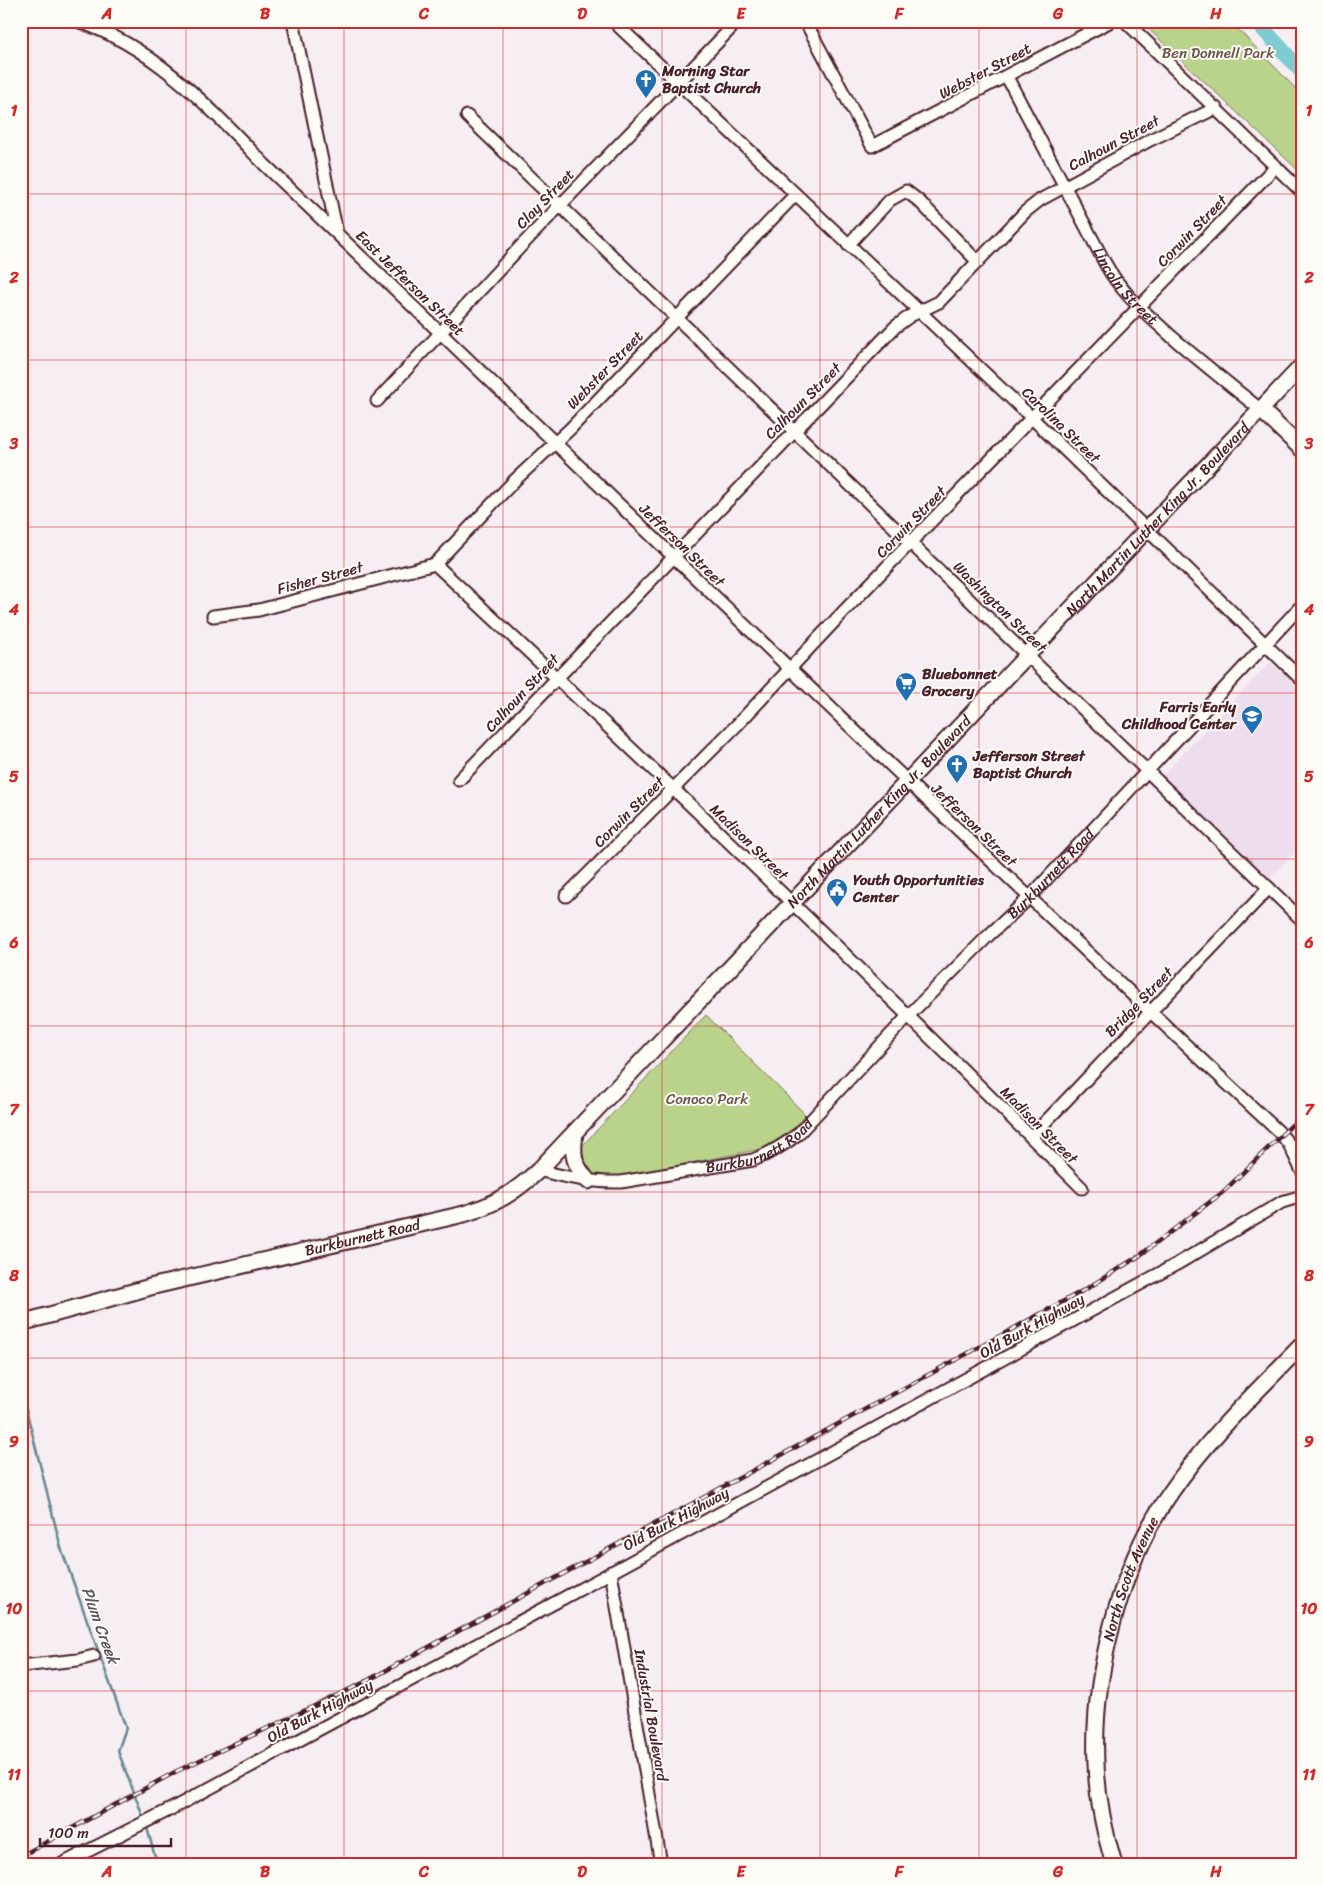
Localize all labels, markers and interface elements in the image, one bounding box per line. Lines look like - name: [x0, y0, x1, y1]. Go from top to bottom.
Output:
- text: A: [101, 0, 112, 28]
- text: B: [260, 0, 271, 28]
- text: C: [418, 0, 430, 28]
- text: D: [577, 0, 587, 28]
- text: E: [737, 0, 747, 28]
- text: F: [894, 0, 905, 28]
- text: G: [1052, 0, 1064, 28]
- text: H: [1209, 0, 1222, 28]
- street label: Webster Street: [934, 35, 1036, 106]
- park label: Ben Donnell Park: [1162, 40, 1275, 66]
- place label: Morning Star Baptist Church: [661, 58, 761, 101]
- church icon: Morning Star Baptist Church: [634, 68, 658, 99]
- text: 1: [11, 96, 18, 125]
- text: 1: [1306, 96, 1313, 125]
- street label: Calhoun Street: [1064, 108, 1165, 178]
- street label: Clay Street: [509, 162, 581, 235]
- street label: Corwin Street: [1150, 188, 1234, 273]
- street label: East Jefferson Street: [349, 224, 471, 343]
- street label: Lincoln Street: [1086, 242, 1165, 332]
- text: 2: [8, 263, 19, 292]
- text: 2: [1303, 263, 1314, 292]
- street label: Webster Street: [560, 324, 650, 416]
- street label: Calhoun Street: [758, 356, 848, 446]
- street label: Carolina Street: [1015, 380, 1107, 470]
- street label: North Martin Luther King Jr. Boulevard: [1059, 415, 1257, 622]
- text: 3: [9, 429, 19, 458]
- text: 3: [1304, 429, 1314, 458]
- street label: Corwin Street: [869, 479, 953, 564]
- street label: Jefferson Street: [632, 496, 732, 594]
- street label: Fisher Street: [274, 554, 367, 602]
- street label: Washington Street: [947, 555, 1054, 660]
- text: 4: [8, 595, 19, 624]
- text: 4: [1303, 595, 1314, 624]
- street label: Calhoun Street: [478, 647, 566, 739]
- place label: Bluebonnet Grocery: [921, 661, 998, 704]
- supermarket icon: Bluebonnet Grocery: [894, 671, 918, 702]
- place label: Farris Early Childhood Center: [1121, 694, 1238, 737]
- school or university icon: Farris Early Childhood Center: [1240, 704, 1264, 735]
- street label: North Martin Luther King Jr. Boulevard: [780, 708, 979, 914]
- place label: Jefferson Street Baptist Church: [972, 743, 1086, 786]
- church icon: Jefferson Street Baptist Church: [945, 753, 969, 784]
- text: 5: [9, 762, 19, 791]
- text: 5: [1304, 762, 1314, 791]
- street label: Corwin Street: [587, 769, 672, 854]
- street label: Jefferson Street: [924, 776, 1024, 874]
- street label: Madison Street: [703, 797, 795, 887]
- street label: Burkburnett Road: [1001, 822, 1101, 925]
- place label: Youth Opportunities Center: [852, 867, 985, 910]
- public building icon: Youth Opportunities Center: [825, 877, 849, 908]
- text: 6: [8, 928, 19, 957]
- text: 6: [1303, 928, 1314, 957]
- street label: Bridge Street: [1098, 960, 1180, 1043]
- street label: Madison Street: [994, 1080, 1085, 1171]
- park label: Conoco Park: [666, 1086, 749, 1112]
- text: 7: [9, 1095, 20, 1124]
- text: 7: [1304, 1095, 1315, 1124]
- street label: Burkburnett Road: [704, 1111, 820, 1181]
- street label: Burkburnett Road: [302, 1211, 424, 1264]
- text: 8: [8, 1261, 19, 1290]
- text: 8: [1303, 1261, 1314, 1290]
- street label: Old Burk Highway: [974, 1286, 1090, 1366]
- text: 9: [9, 1427, 19, 1456]
- text: 9: [1304, 1427, 1314, 1456]
- street label: Old Burk Highway: [618, 1480, 734, 1558]
- street label: North Scott Avenue: [1096, 1511, 1166, 1644]
- water label: Plum Creek: [73, 1582, 129, 1670]
- text: 10: [6, 1594, 22, 1623]
- text: 10: [1301, 1594, 1317, 1623]
- street label: Industrial Boulevard: [626, 1646, 676, 1784]
- street label: Old Burk Highway: [262, 1672, 378, 1750]
- text: 11: [7, 1760, 21, 1789]
- text: 11: [1302, 1760, 1316, 1789]
- scale bar: [40, 1815, 171, 1847]
- text: 100 m: [48, 1820, 89, 1846]
- text: A: [101, 1857, 112, 1885]
- text: B: [260, 1857, 271, 1885]
- text: C: [418, 1857, 430, 1885]
- text: D: [577, 1857, 587, 1885]
- text: E: [737, 1857, 747, 1885]
- text: F: [894, 1857, 905, 1885]
- text: G: [1052, 1857, 1064, 1885]
- text: H: [1209, 1857, 1222, 1885]

